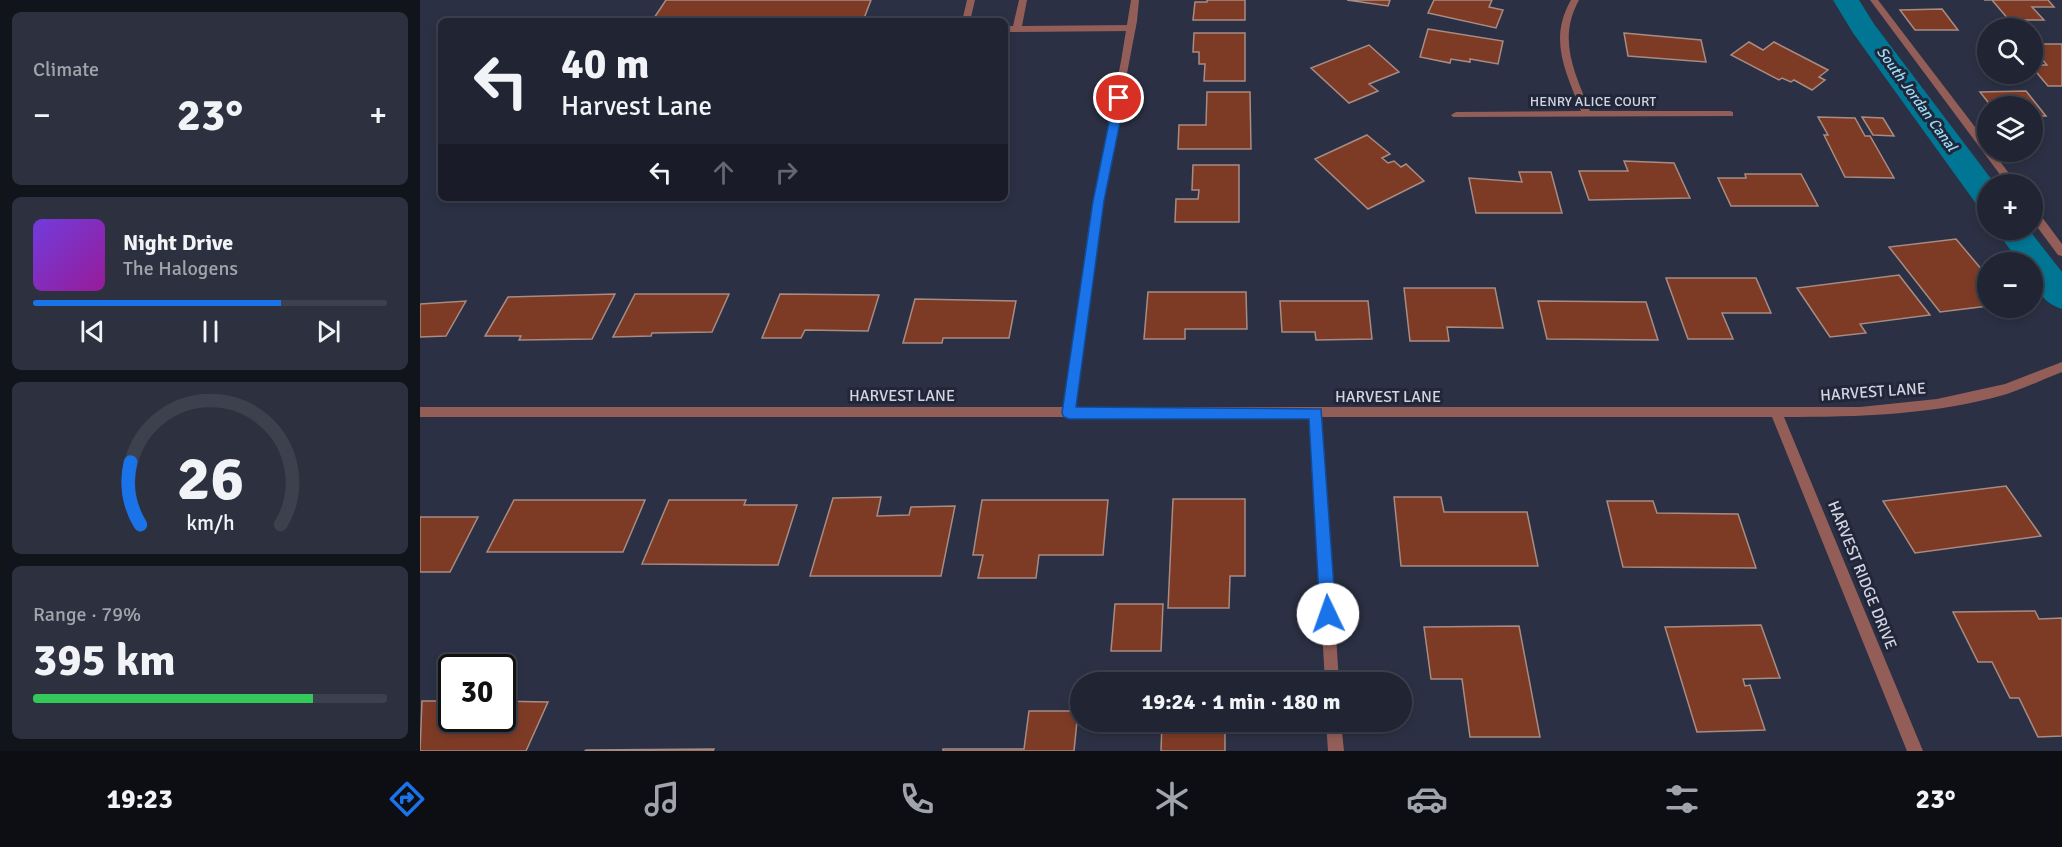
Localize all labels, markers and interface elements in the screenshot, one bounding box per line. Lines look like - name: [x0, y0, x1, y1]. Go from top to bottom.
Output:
- map controls: [1977, 18, 2043, 318]
- button: search: [1977, 18, 2043, 84]
- text: 40 m: [561, 39, 650, 90]
- icon: left: [462, 42, 540, 120]
- water label: South Jordan Canal: [1873, 43, 1962, 156]
- text: Climate: [33, 57, 99, 82]
- pin: [1093, 72, 1144, 123]
- icon: arrive: [1102, 81, 1135, 114]
- text: 23°: [177, 88, 243, 143]
- text: Harvest Lane: [561, 90, 712, 123]
- street label: HENRY ALICE COURT: [1530, 93, 1656, 110]
- text: −: [33, 95, 51, 136]
- text: +: [369, 95, 387, 136]
- button: layers: [1977, 96, 2043, 162]
- icon: left: [644, 156, 677, 189]
- icon: ahead: [707, 156, 740, 189]
- icon: right: [770, 156, 803, 189]
- button: +: [1977, 174, 2043, 240]
- text: Night Drive: [123, 229, 233, 256]
- button: −: [1977, 252, 2043, 318]
- text: The Halogens: [123, 256, 238, 281]
- icon: previous: [76, 315, 109, 348]
- icon: pause: [194, 315, 227, 348]
- icon: next: [312, 315, 345, 348]
- street label: HARVEST LANE: [1819, 378, 1927, 406]
- street label: HARVEST LANE: [849, 386, 955, 406]
- street label: HARVEST LANE: [1335, 387, 1441, 407]
- text: 26: [176, 440, 244, 517]
- street label: HARVEST RIDGE DRIVE: [1823, 498, 1901, 652]
- text: km/h: [186, 510, 234, 536]
- position arrow: [1296, 582, 1360, 646]
- text: Range · 79%: [33, 602, 141, 627]
- text: 395 km: [33, 633, 176, 688]
- speed limit sign: 30: [438, 654, 516, 732]
- text: 19:24 · 1 min · 180 m: [1141, 688, 1341, 715]
- icon: directions: [386, 778, 428, 820]
- icon: music: [641, 778, 683, 820]
- icon: phone: [896, 778, 938, 820]
- icon: climate: [1151, 778, 1193, 820]
- icon: car: [1406, 778, 1448, 820]
- icon: filters: [1661, 778, 1703, 820]
- text: 19:23: [106, 783, 173, 816]
- text: 23°: [1916, 783, 1956, 816]

